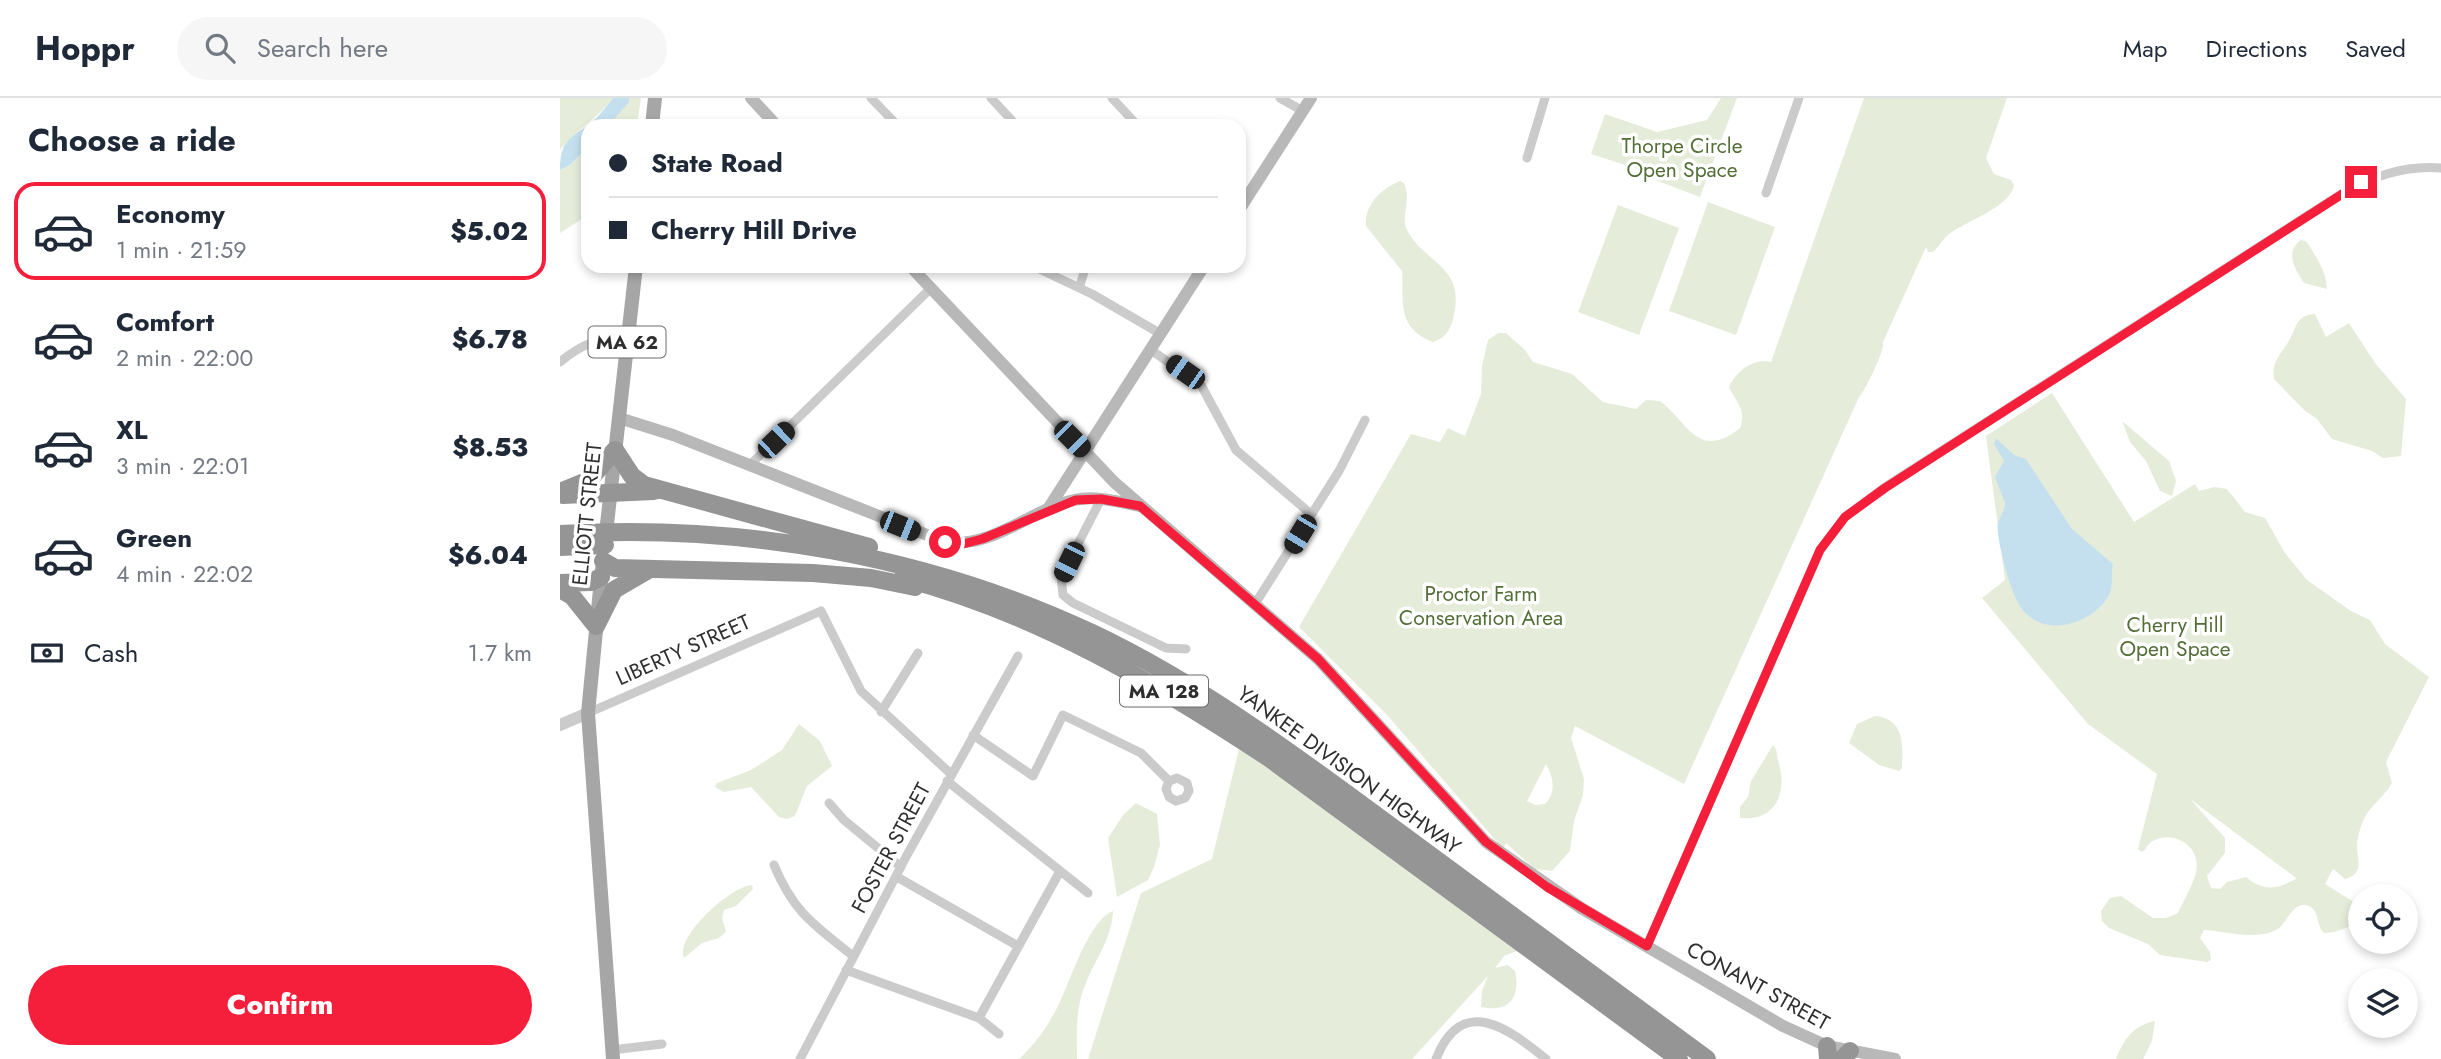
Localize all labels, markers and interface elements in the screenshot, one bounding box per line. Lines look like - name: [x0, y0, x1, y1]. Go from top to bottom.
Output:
- search box: [177, 17, 667, 80]
- text: Hoppr: [35, 25, 135, 72]
- icon: search: [201, 29, 239, 67]
- text: Search here: [257, 29, 388, 67]
- text: Map: [2123, 31, 2168, 66]
- text: Directions: [2206, 31, 2307, 66]
- text: Saved: [2345, 31, 2406, 66]
- text: Choose a ride: [28, 117, 236, 163]
- park label: Thorpe Circle Open Space: [1622, 131, 1743, 185]
- text: State Road: [651, 144, 783, 182]
- route end: [2345, 166, 2377, 198]
- text: Economy: [116, 195, 225, 233]
- icon: car: [32, 200, 95, 263]
- text: Cherry Hill Drive: [651, 211, 857, 249]
- text: $5.02: [450, 212, 528, 250]
- text: 1 min · 21:59: [116, 233, 247, 267]
- text: Comfort: [116, 303, 214, 341]
- icon: car: [32, 308, 95, 371]
- text: $6.78: [452, 320, 528, 358]
- road number: MA 62: [588, 326, 666, 358]
- text: 2 min · 22:00: [116, 341, 253, 375]
- car: [1162, 351, 1209, 393]
- text: XL: [116, 411, 148, 449]
- icon: car: [32, 416, 95, 479]
- car: [1050, 417, 1095, 461]
- car: [754, 418, 799, 462]
- text: $8.53: [452, 428, 528, 466]
- street label: ELLIOTT STREET: [565, 441, 609, 587]
- text: 3 min · 22:01: [116, 449, 249, 483]
- car: [877, 508, 924, 544]
- car: [1281, 511, 1320, 557]
- text: Green: [116, 519, 192, 557]
- icon: car: [32, 524, 95, 587]
- route start: [929, 526, 961, 558]
- text: $6.04: [448, 536, 528, 574]
- car: [1051, 539, 1088, 585]
- text: 4 min · 22:02: [116, 557, 253, 591]
- park label: Proctor Farm Conservation Area: [1399, 579, 1563, 633]
- street label: LIBERTY STREET: [611, 607, 755, 693]
- park label: Cherry Hill Open Space: [2119, 610, 2231, 664]
- icon: cash: [28, 634, 66, 672]
- text: Cash: [84, 634, 138, 672]
- text: 1.7 km: [468, 636, 532, 670]
- road number: MA 128: [1120, 676, 1208, 706]
- street label: YANKEE DIVISION HIGHWAY: [1231, 679, 1467, 862]
- street label: FOSTER STREET: [844, 777, 938, 919]
- map controls: [2348, 884, 2418, 1038]
- button: locate: [2348, 884, 2418, 954]
- street label: CONANT STREET: [1681, 934, 1835, 1038]
- button: Confirm: [28, 965, 532, 1045]
- button: layers: [2348, 968, 2418, 1038]

